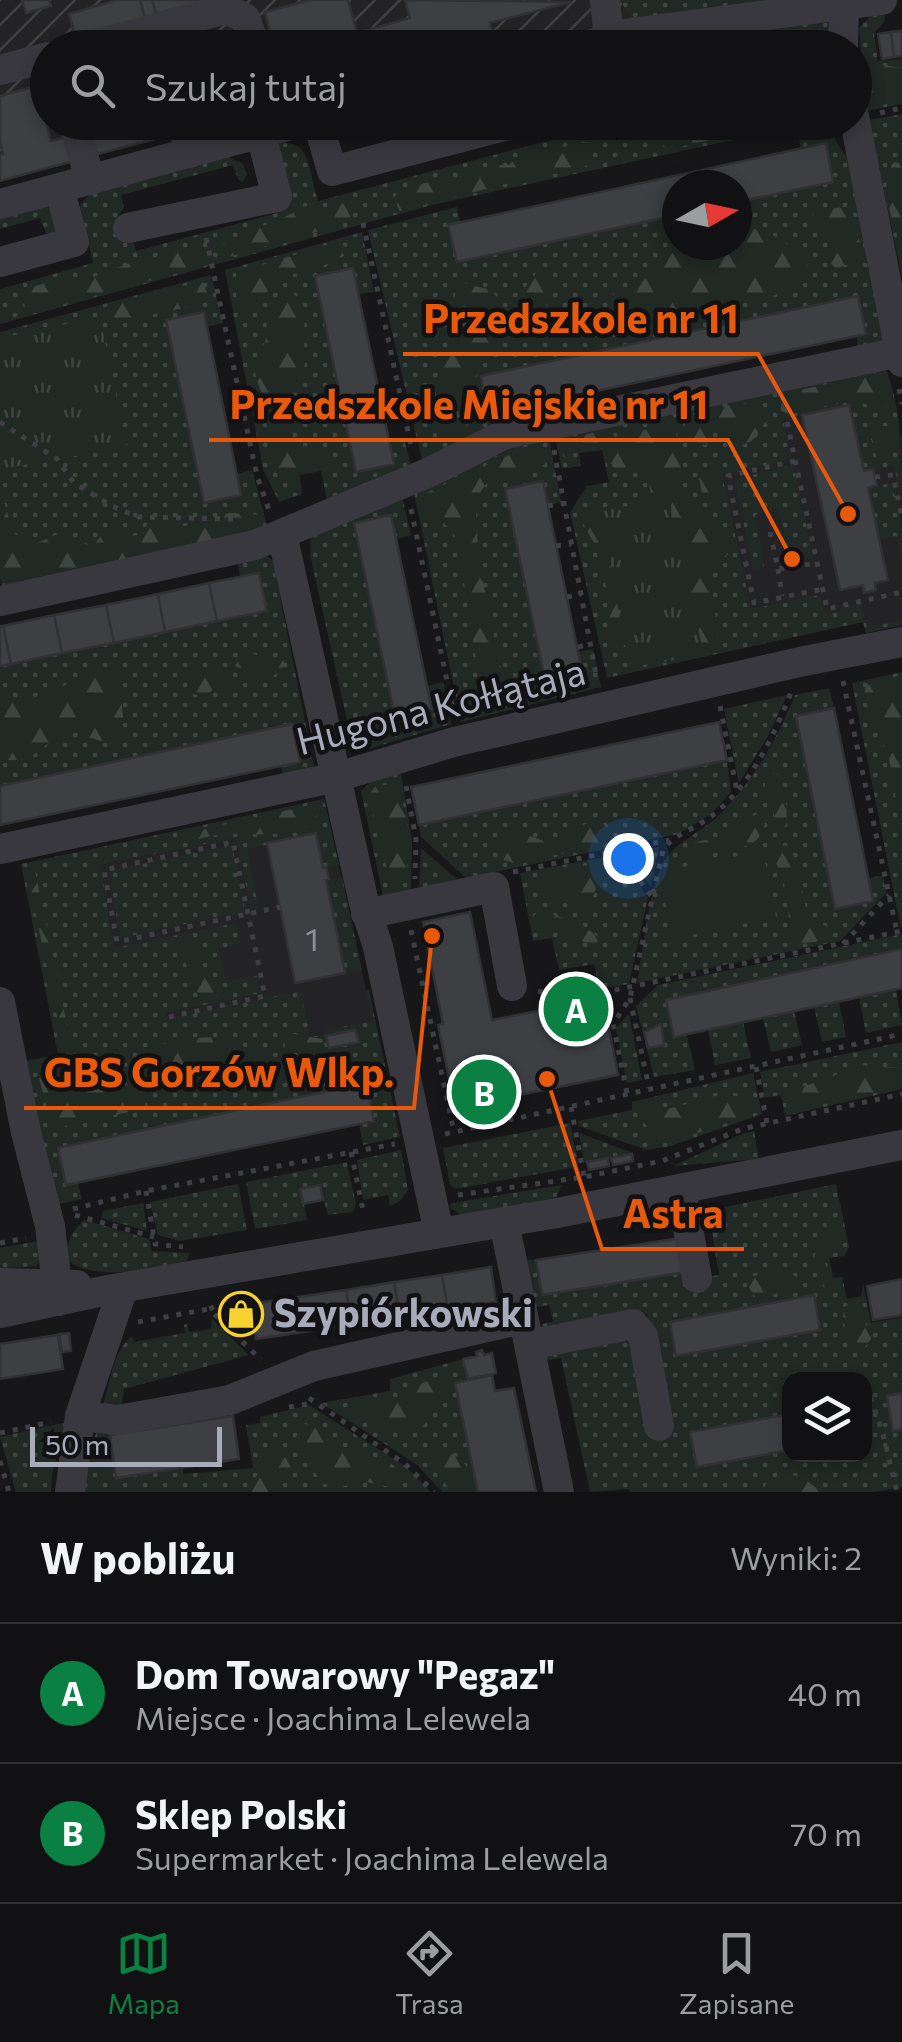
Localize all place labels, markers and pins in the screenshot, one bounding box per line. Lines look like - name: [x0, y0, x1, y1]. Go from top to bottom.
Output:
- callout: Przedszkole nr 11: [403, 284, 758, 354]
- callout: Przedszkole Miejskie nr 11: [209, 370, 728, 440]
- pin: A: [544, 972, 608, 1046]
- callout: GBS Gorzów Wlkp.: [24, 1038, 414, 1108]
- pin: B: [452, 1054, 516, 1130]
- callout: Astra: [602, 1179, 744, 1249]
- place label: Szypiórkowski: [274, 1288, 533, 1335]
- shop icon: Szypiórkowski: [218, 1291, 264, 1337]

